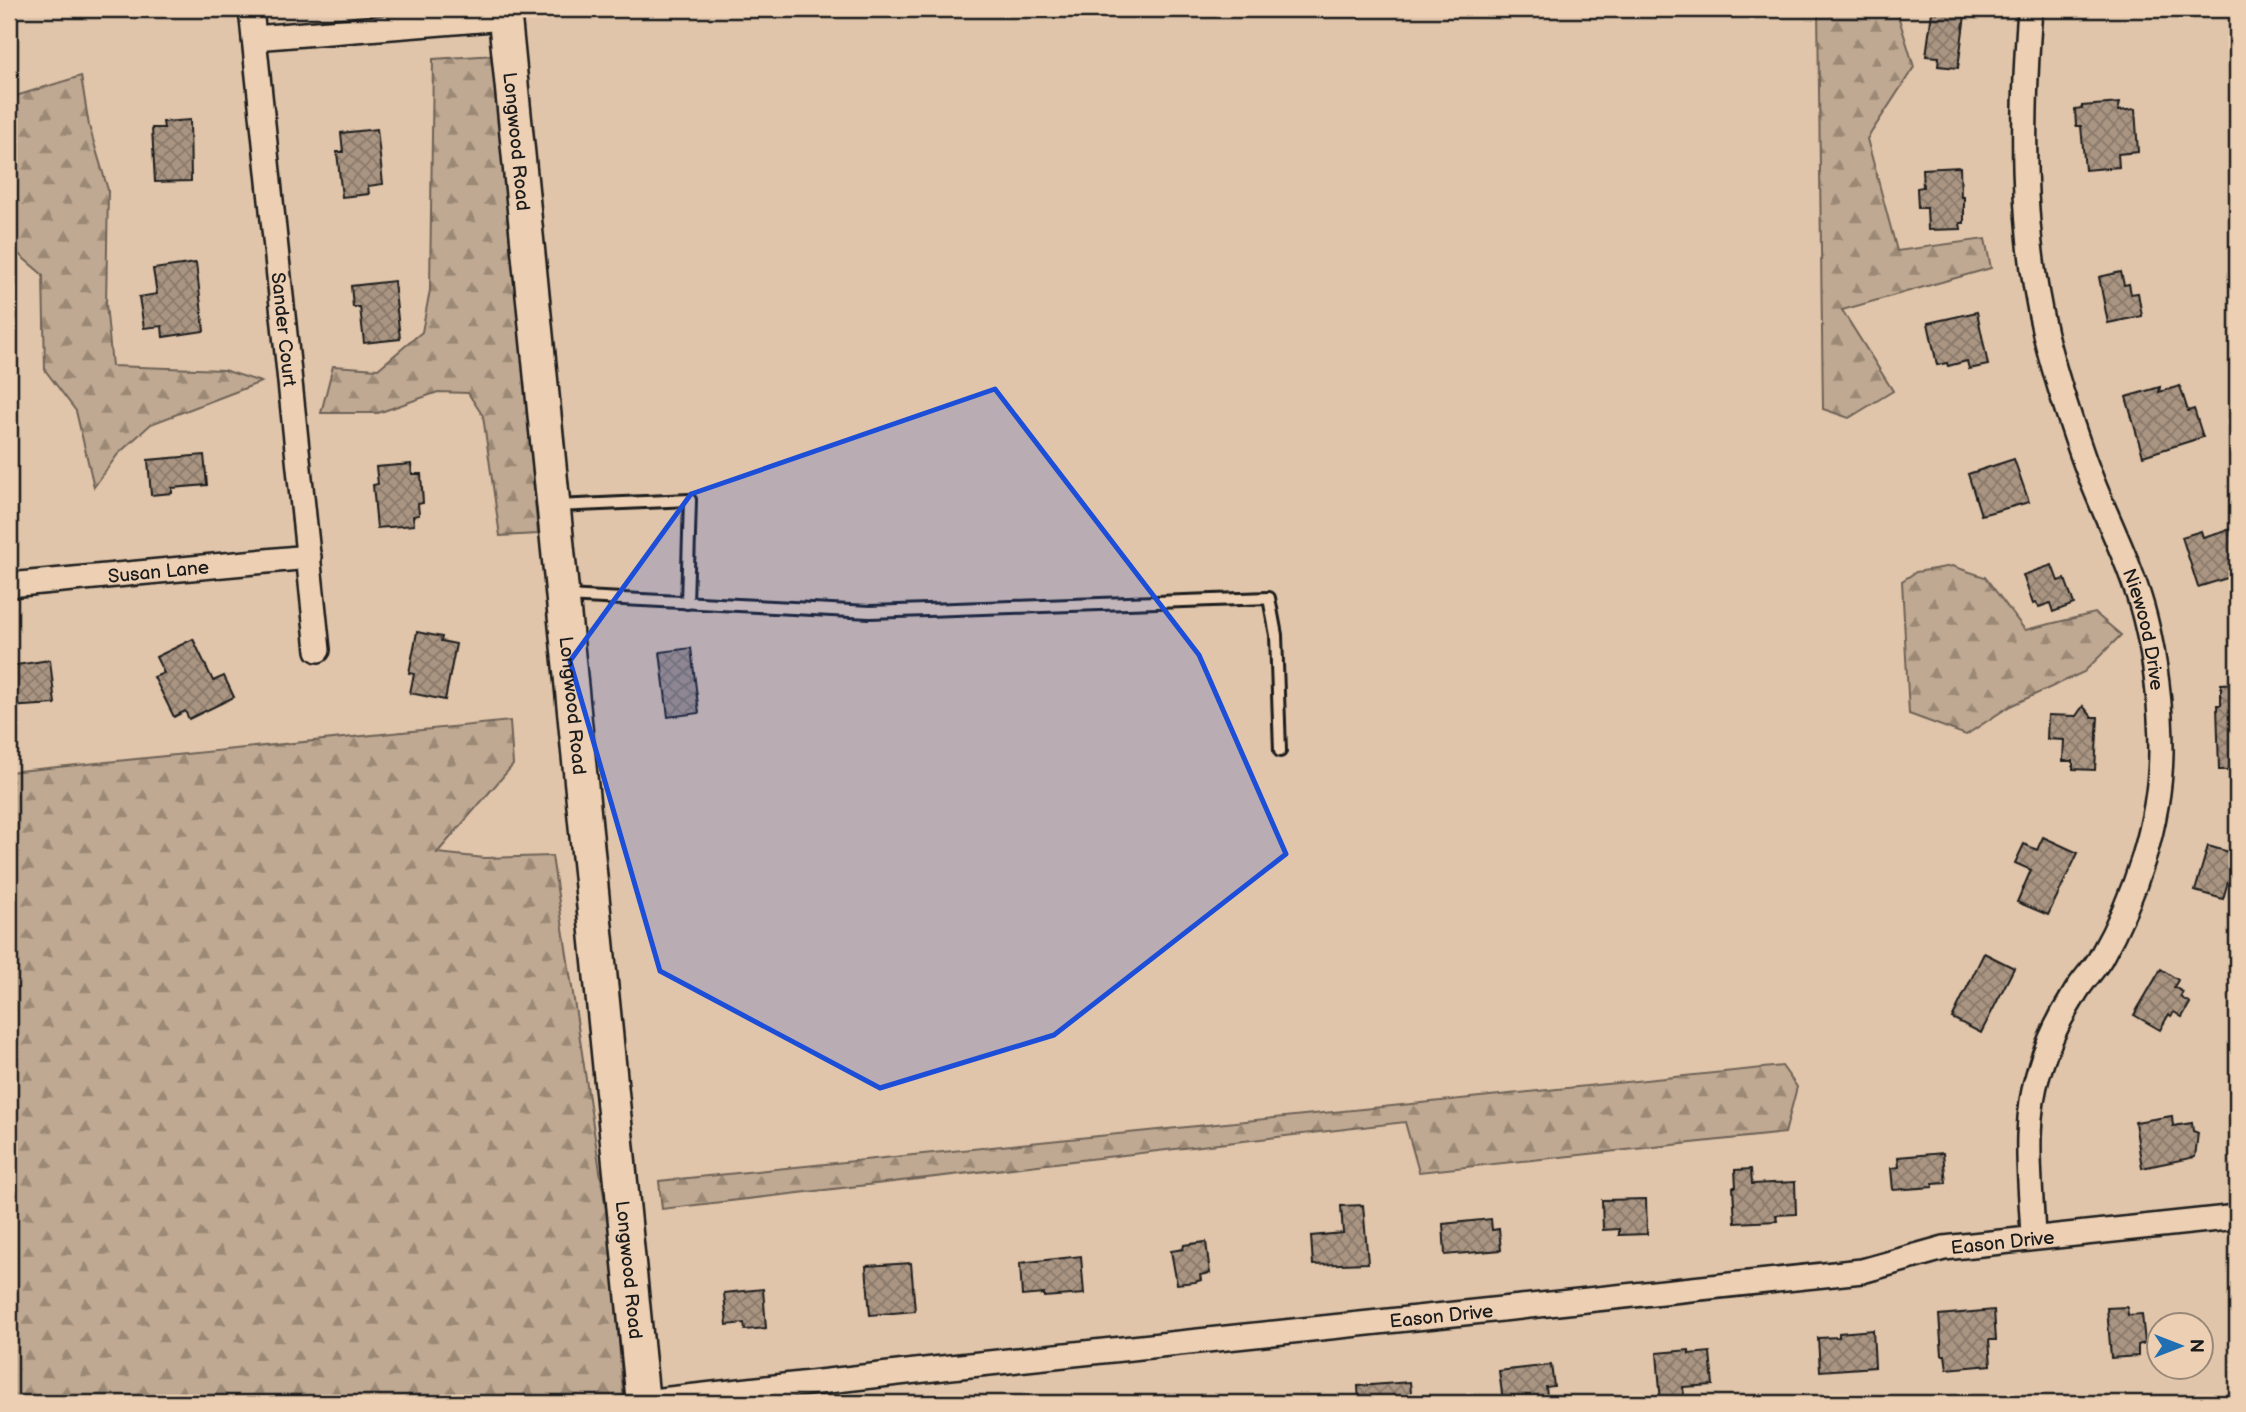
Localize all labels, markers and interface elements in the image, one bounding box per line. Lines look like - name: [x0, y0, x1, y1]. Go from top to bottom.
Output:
- street label: Longwood Road: [497, 71, 534, 212]
- street label: Sander Court: [266, 271, 300, 388]
- street label: Susan Lane: [107, 556, 210, 589]
- street label: Niewood Drive: [2117, 565, 2168, 692]
- street label: Longwood Road: [554, 635, 590, 776]
- street label: Longwood Road: [610, 1200, 647, 1340]
- street label: Eason Drive: [1950, 1226, 2056, 1260]
- street label: Eason Drive: [1389, 1300, 1494, 1334]
- north arrow: [2144, 1310, 2214, 1380]
- text: N: [2184, 1339, 2207, 1353]

